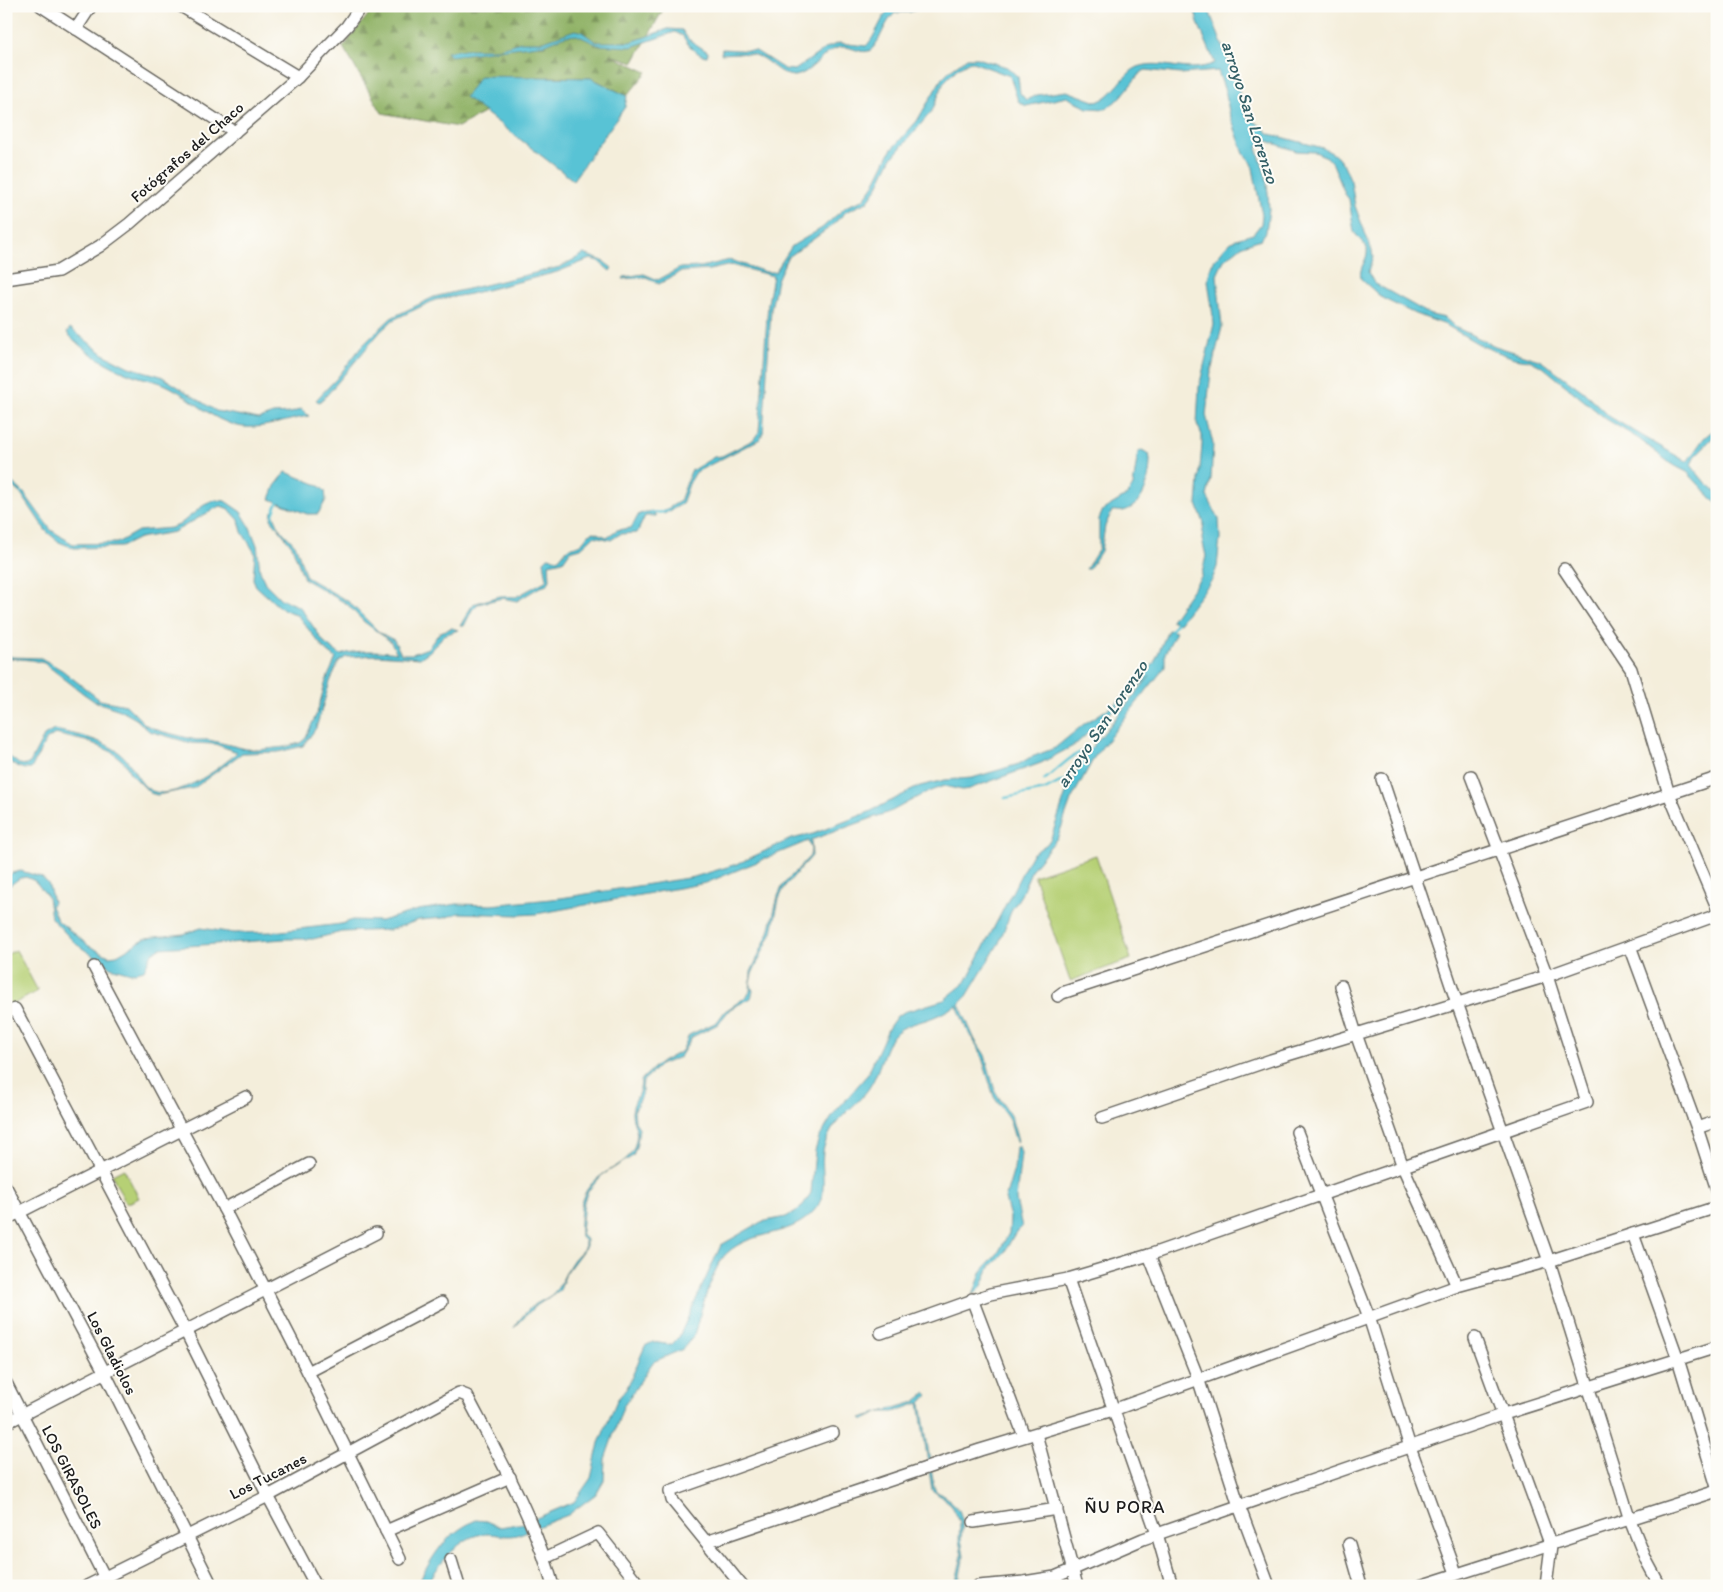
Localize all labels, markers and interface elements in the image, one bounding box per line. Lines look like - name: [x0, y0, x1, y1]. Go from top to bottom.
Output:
- water label: arroyo San Lorenzo: [1216, 38, 1284, 187]
- street label: Fotógrafos del Chaco: [127, 98, 247, 206]
- water label: arroyo San Lorenzo: [1051, 655, 1153, 792]
- street label: Los Gladiolos: [83, 1308, 141, 1398]
- street label: LOS GIRASOLES: [38, 1422, 106, 1532]
- street label: Los Tucanes: [226, 1448, 310, 1504]
- district label: ÑU PORA: [1085, 1496, 1165, 1518]

